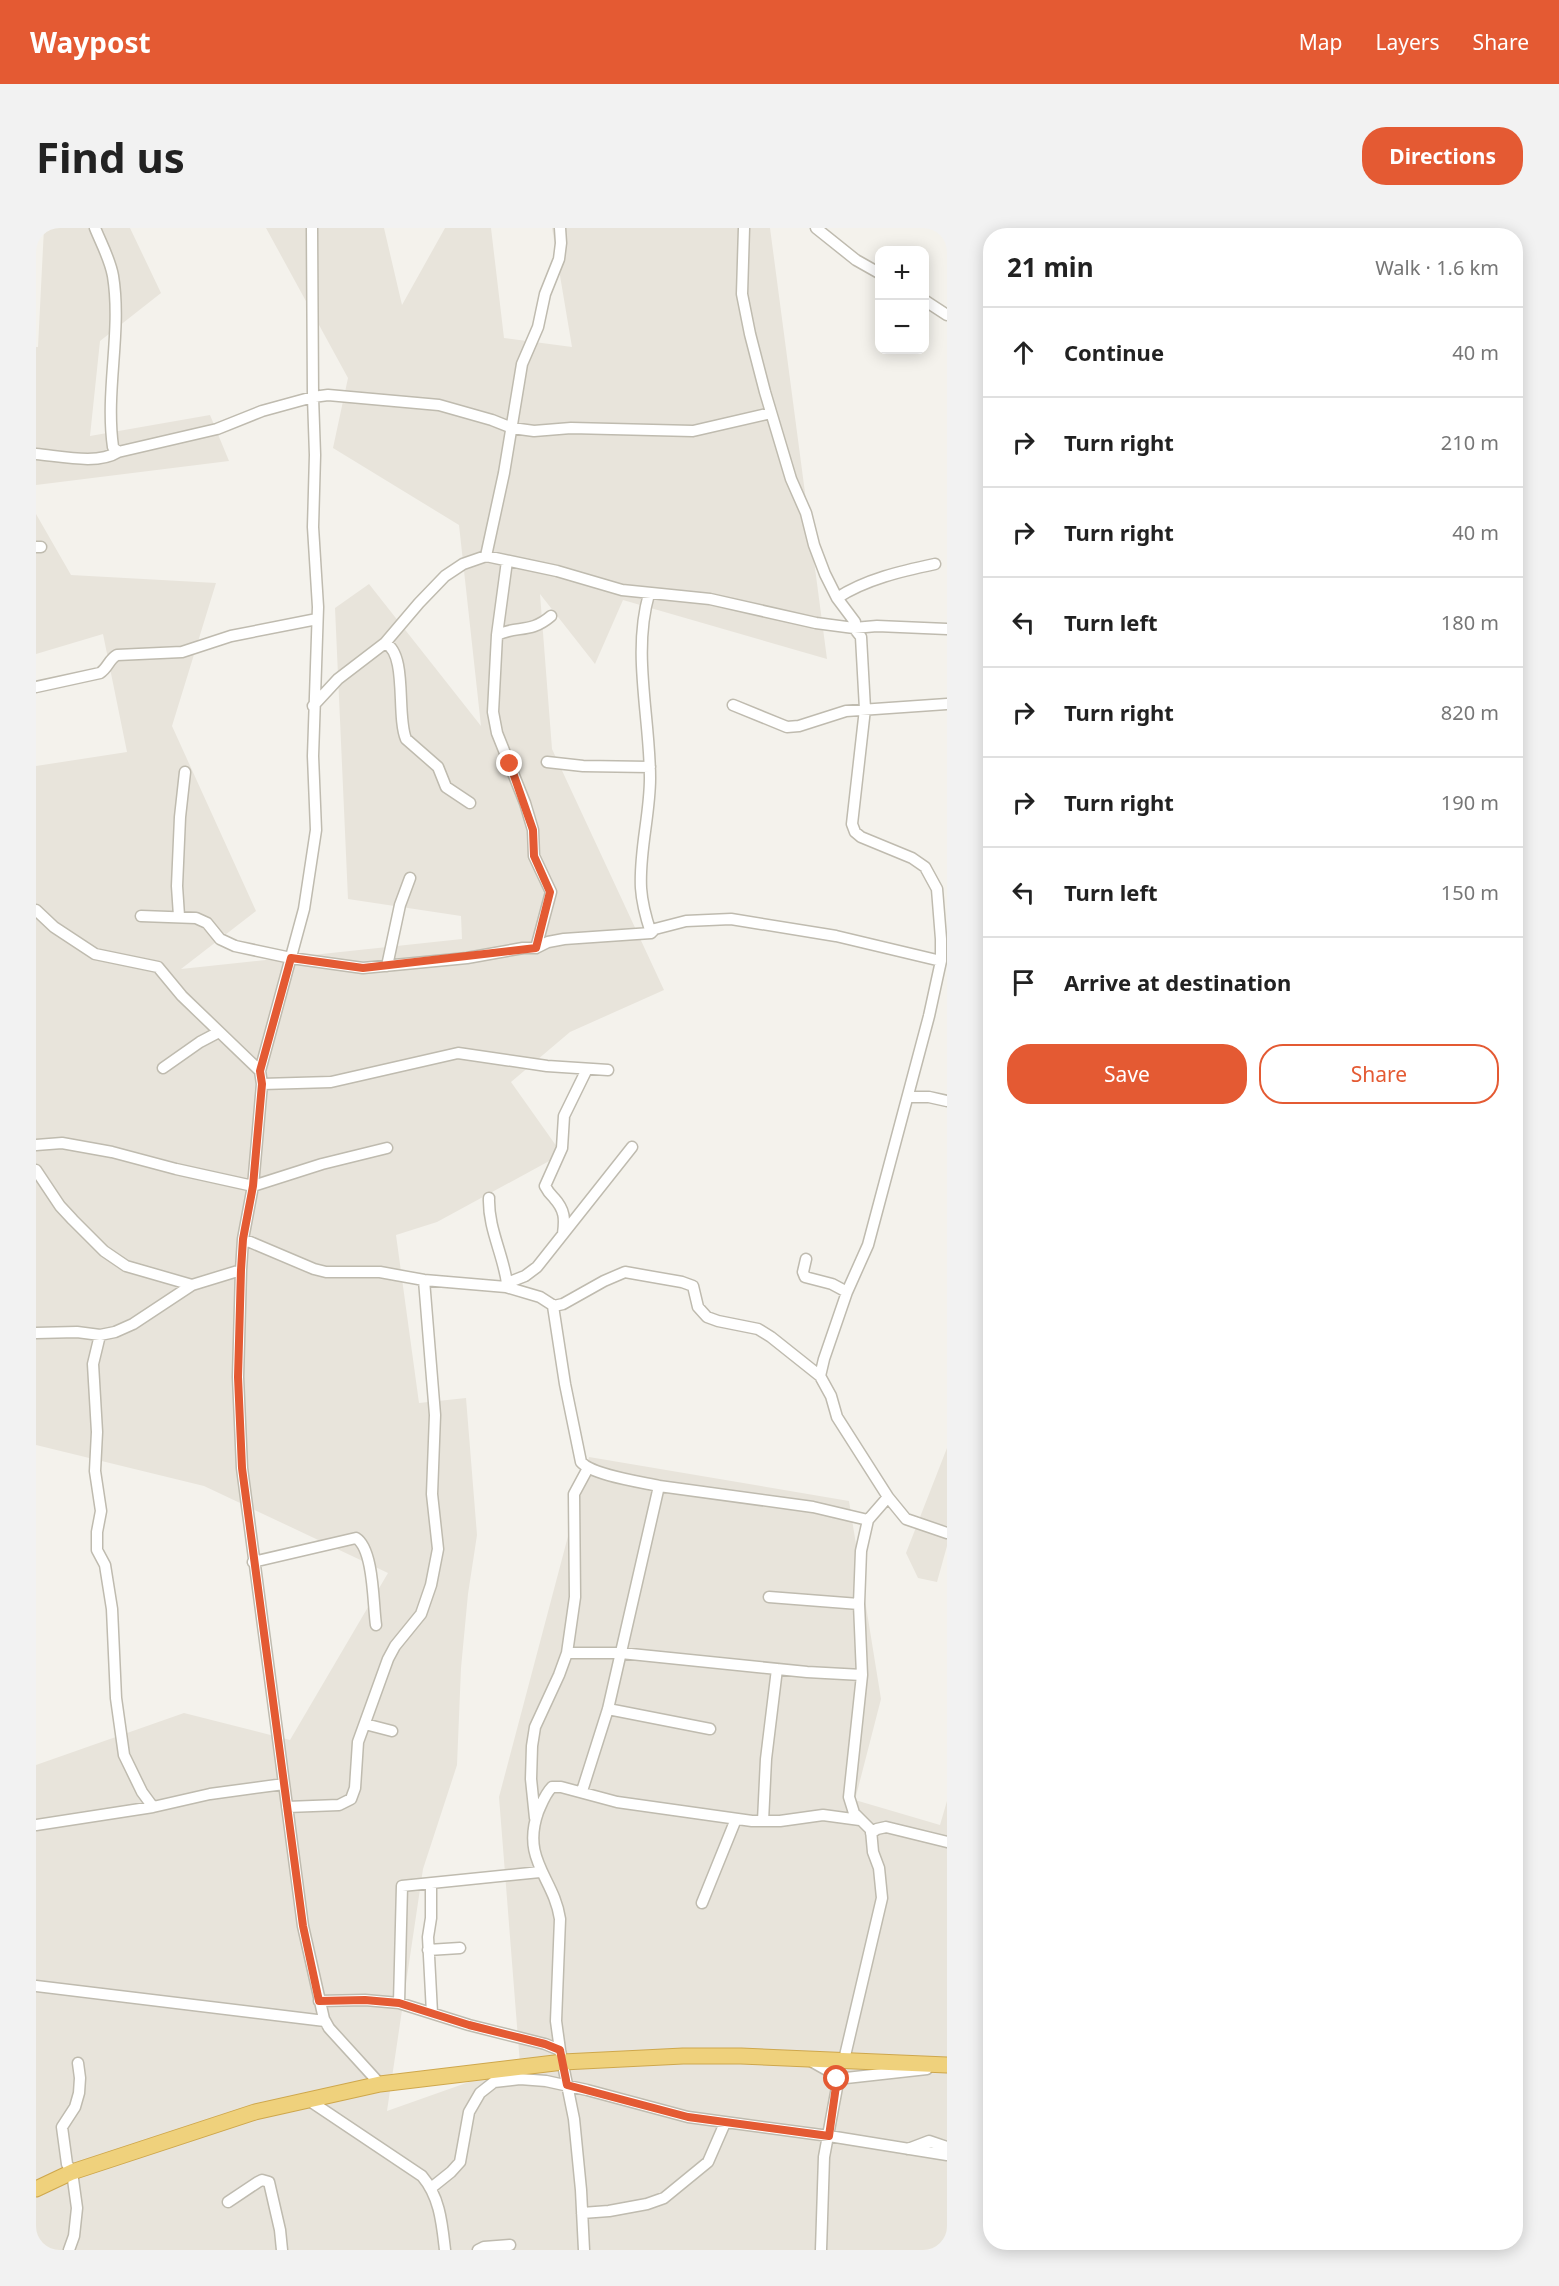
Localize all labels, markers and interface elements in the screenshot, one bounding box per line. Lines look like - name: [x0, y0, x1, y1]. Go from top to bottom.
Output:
- text: Waypost: [30, 23, 151, 61]
- text: Map: [1299, 28, 1343, 56]
- text: Layers: [1376, 28, 1440, 56]
- text: Share: [1473, 28, 1529, 56]
- button: Directions: [1362, 127, 1523, 185]
- text: Find us: [36, 128, 185, 185]
- map controls: [875, 246, 929, 354]
- button: +: [875, 246, 929, 300]
- text: 21 min: [1007, 249, 1094, 285]
- text: Walk · 1.6 km: [1375, 254, 1499, 281]
- button: −: [875, 300, 929, 354]
- icon: ahead: [1007, 336, 1040, 369]
- text: Continue: [1064, 337, 1164, 367]
- text: 40 m: [1452, 339, 1499, 366]
- icon: right: [1007, 426, 1040, 459]
- text: Turn right: [1064, 427, 1174, 457]
- text: 210 m: [1441, 429, 1499, 456]
- icon: right: [1007, 516, 1040, 549]
- text: Turn right: [1064, 517, 1174, 547]
- text: 40 m: [1452, 519, 1499, 546]
- icon: left: [1007, 606, 1040, 639]
- text: Turn left: [1064, 607, 1158, 637]
- text: 180 m: [1441, 609, 1499, 636]
- icon: right: [1007, 696, 1040, 729]
- text: Turn right: [1064, 697, 1174, 727]
- text: 820 m: [1441, 699, 1499, 726]
- route end: [496, 750, 522, 776]
- icon: right: [1007, 786, 1040, 819]
- text: Turn right: [1064, 787, 1174, 817]
- text: 190 m: [1441, 789, 1499, 816]
- icon: left: [1007, 876, 1040, 909]
- text: Turn left: [1064, 877, 1158, 907]
- text: 150 m: [1441, 879, 1499, 906]
- icon: arrive: [1007, 966, 1040, 999]
- text: Arrive at destination: [1064, 967, 1291, 997]
- button: Save: [1007, 1044, 1247, 1104]
- button: Share: [1259, 1044, 1499, 1104]
- route start: [823, 2065, 849, 2091]

